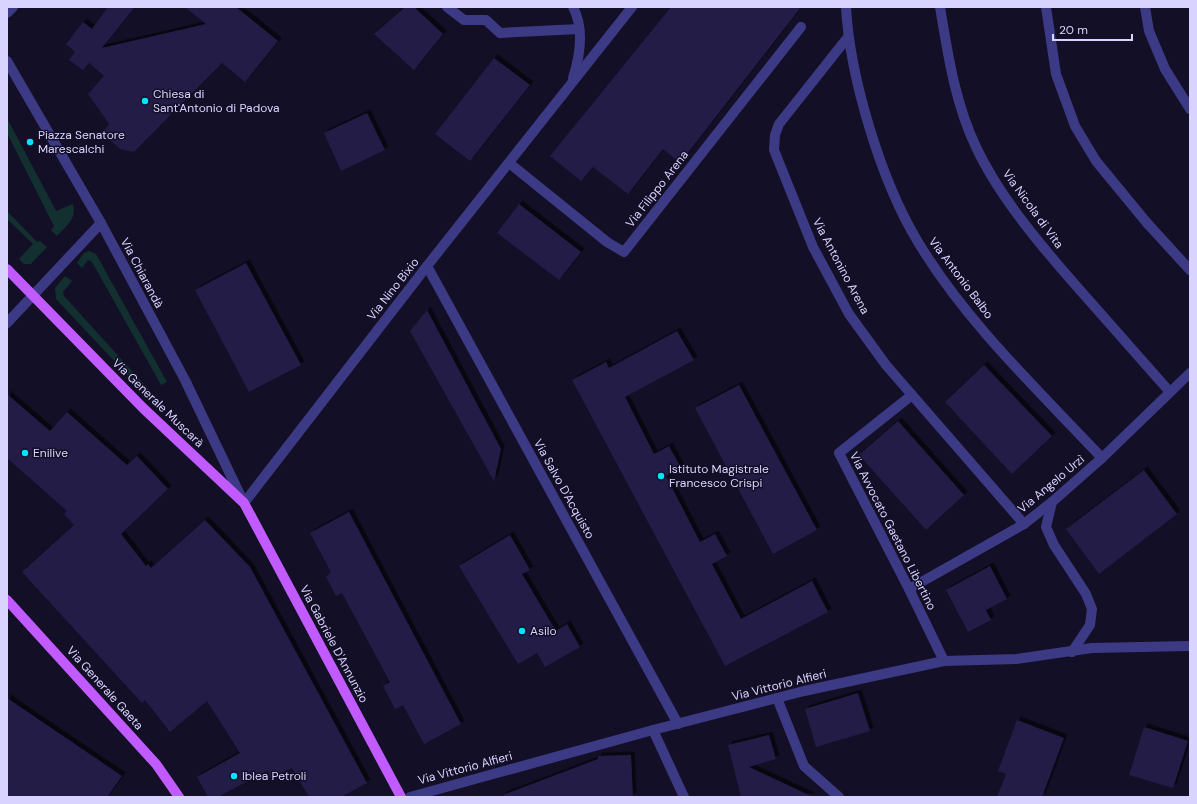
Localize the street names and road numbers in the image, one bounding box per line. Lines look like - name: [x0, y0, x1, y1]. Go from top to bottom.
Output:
- street label: Via Filippo Arena: [622, 147, 692, 231]
- street label: Via Nicola di Vita: [999, 166, 1067, 252]
- street label: Via Antonino Arena: [809, 215, 873, 317]
- street label: Via Antonio Balbo: [925, 234, 997, 322]
- street label: Via Chiarandà: [117, 235, 167, 311]
- street label: Via Nino Bixio: [364, 254, 422, 324]
- street label: Via Generale Muscarà: [109, 355, 207, 451]
- street label: Via Salvo D'Acquisto: [530, 436, 598, 542]
- street label: Via Avvocato Gaetano Libertino: [846, 449, 940, 613]
- street label: Via Angelo Urzì: [1014, 451, 1088, 517]
- street label: Via Gabriele D'Annunzio: [296, 582, 372, 706]
- street label: Via Generale Gaeta: [63, 643, 147, 733]
- street label: Via Vittorio Alfieri: [730, 665, 828, 705]
- street label: Via Vittorio Alfieri: [416, 748, 514, 788]

